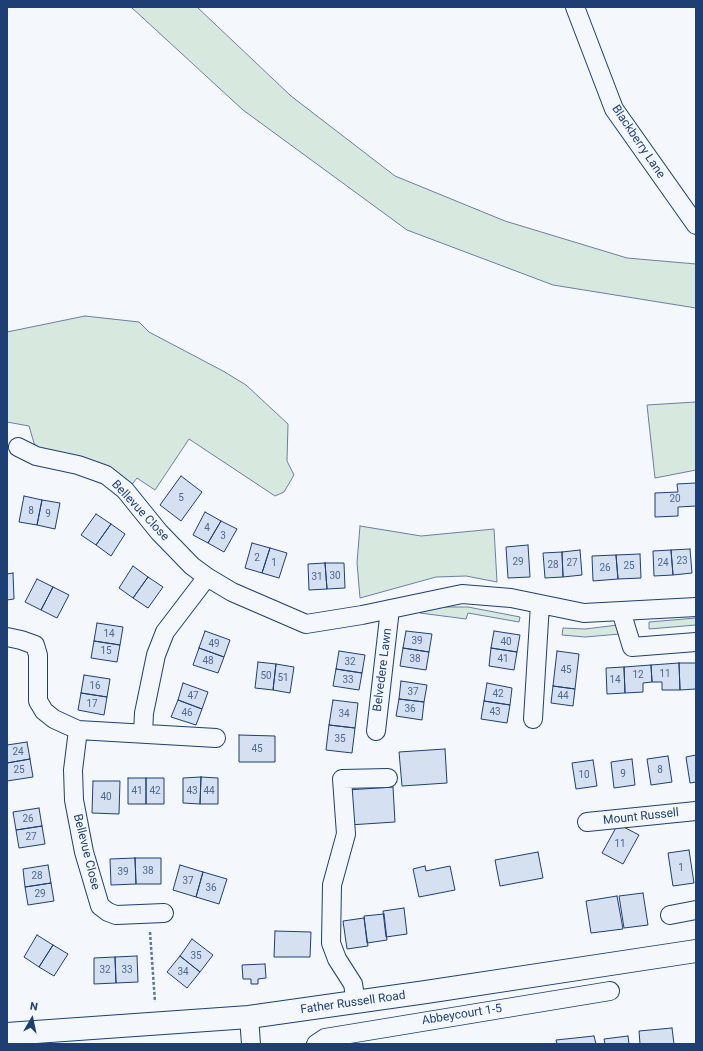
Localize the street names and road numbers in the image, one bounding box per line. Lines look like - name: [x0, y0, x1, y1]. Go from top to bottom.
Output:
- street label: Blackberry Lane: [608, 103, 668, 181]
- street label: Bellevue Close: [108, 478, 172, 544]
- street label: Belvedere Lawn: [371, 627, 395, 713]
- street label: Mount Russell: [602, 806, 680, 828]
- street label: Bellevue Close: [70, 812, 102, 892]
- street label: Father Russell Road: [300, 988, 406, 1018]
- street label: Abbeycourt 1-5: [421, 1002, 503, 1028]

